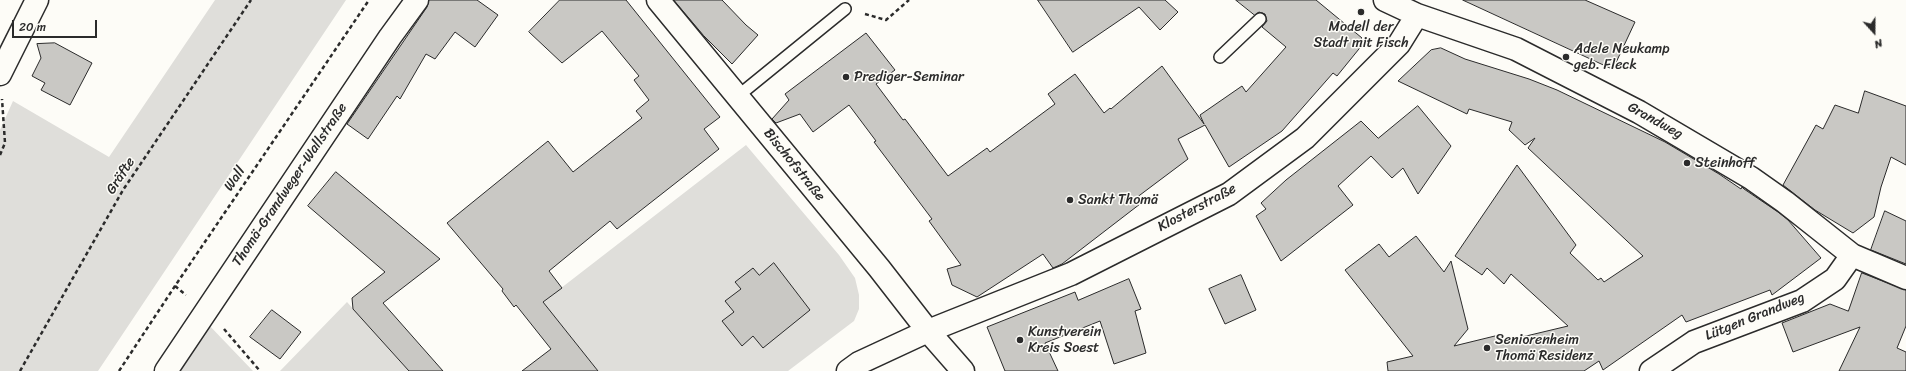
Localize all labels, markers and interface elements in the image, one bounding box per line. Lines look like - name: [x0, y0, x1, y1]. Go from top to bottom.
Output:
- marker: Modell der Stadt mit Fisch: [1356, 7, 1366, 17]
- scale bar: [14, 12, 99, 38]
- north arrow: [1854, 12, 1894, 52]
- text: 20 m: [19, 16, 46, 38]
- place label: Modell der Stadt mit Fisch: [1313, 19, 1409, 52]
- text: N: [1872, 33, 1885, 54]
- place label: Adele Neukamp geb. Fleck: [1574, 41, 1670, 74]
- marker: Adele Neukamp geb. Fleck: [1561, 52, 1571, 62]
- place label: Prediger-Seminar: [854, 69, 964, 85]
- marker: Prediger-Seminar: [841, 72, 851, 82]
- street label: Grandweg: [1625, 99, 1685, 143]
- street label: Thomä-Grandweger-Wallstraße: [229, 100, 351, 270]
- street label: Bischofstraße: [760, 125, 828, 205]
- street label: Gräfte: [103, 154, 139, 198]
- place label: Steinhoff: [1695, 155, 1755, 171]
- marker: Steinhoff: [1682, 158, 1692, 168]
- street label: Wall: [221, 164, 249, 194]
- street label: Klosterstraße: [1155, 180, 1239, 236]
- place label: Sankt Thomä: [1078, 192, 1158, 208]
- marker: Sankt Thomä: [1065, 195, 1075, 205]
- street label: Lütgen Grandweg: [1703, 289, 1807, 345]
- place label: Kunstverein Kreis Soest: [1028, 324, 1101, 356]
- place label: Seniorenheim Thomä Residenz: [1495, 332, 1593, 364]
- marker: Kunstverein Kreis Soest: [1015, 335, 1025, 345]
- marker: Seniorenheim Thomä Residenz: [1482, 343, 1492, 353]

